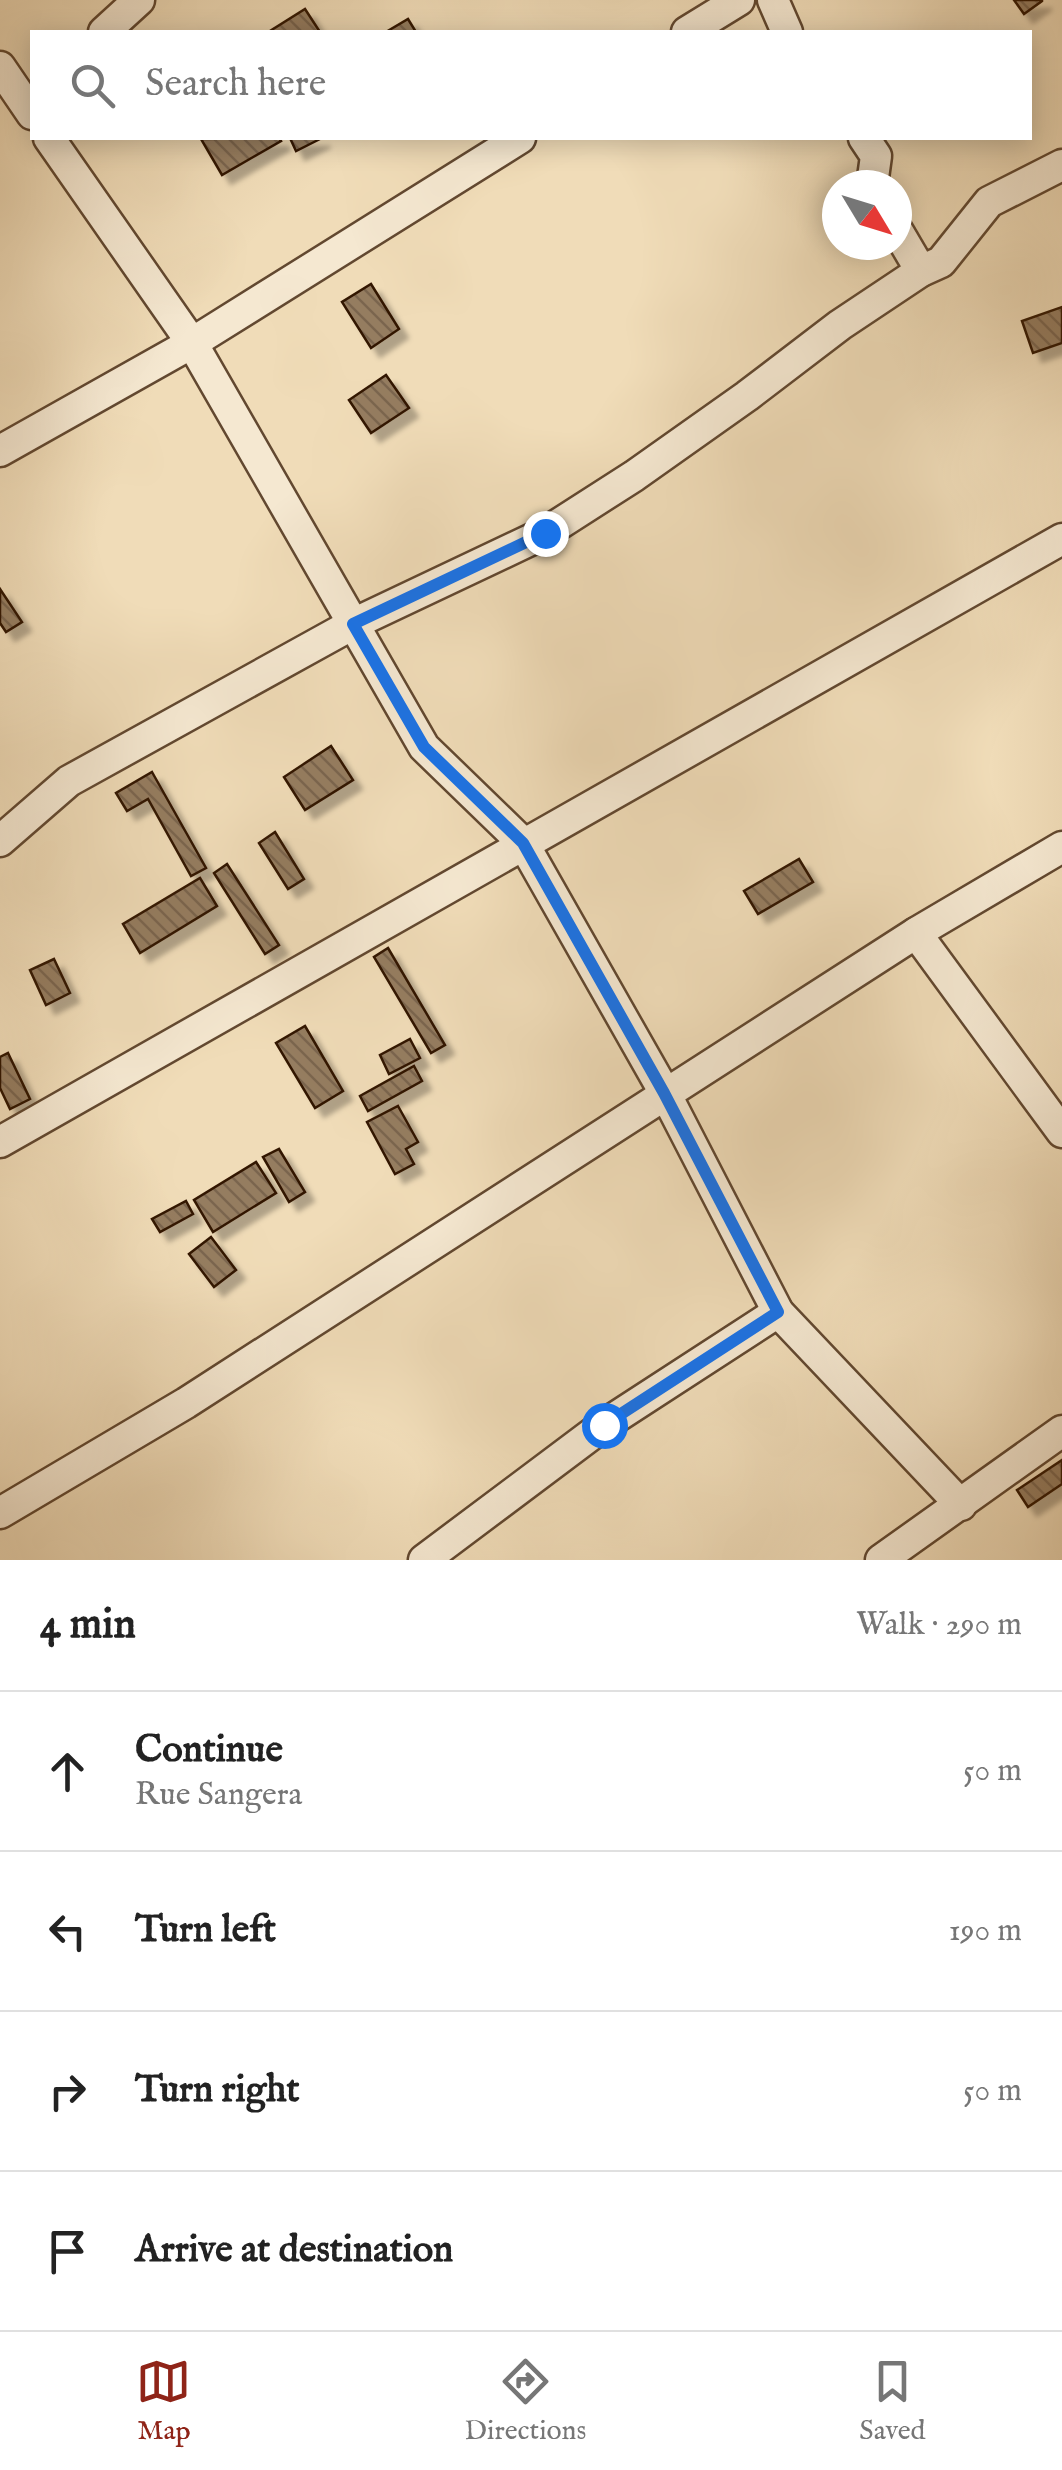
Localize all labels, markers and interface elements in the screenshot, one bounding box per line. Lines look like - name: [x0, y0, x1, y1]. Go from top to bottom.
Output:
- search box: [30, 30, 1032, 140]
- icon: search: [65, 58, 120, 113]
- text: Search here: [145, 61, 326, 109]
- north arrow: [822, 170, 912, 260]
- route end: [523, 511, 569, 557]
- route start: [582, 1403, 628, 1449]
- text: 4 min: [40, 1599, 136, 1652]
- text: Walk · 290 m: [856, 1605, 1022, 1646]
- text: Continue: [135, 1727, 283, 1775]
- icon: ahead: [40, 1744, 95, 1799]
- text: 50 m: [963, 1751, 1022, 1792]
- text: Rue Sangera: [135, 1775, 302, 1816]
- icon: left: [40, 1904, 95, 1959]
- text: Turn left: [135, 1907, 276, 1955]
- text: 190 m: [949, 1911, 1022, 1952]
- icon: right: [40, 2064, 95, 2119]
- text: Turn right: [135, 2067, 299, 2115]
- text: 50 m: [963, 2071, 1022, 2112]
- icon: arrive: [40, 2224, 95, 2279]
- text: Arrive at destination: [135, 2227, 453, 2275]
- tab: Map: [136, 2354, 191, 2449]
- tab: Directions: [464, 2354, 586, 2449]
- tab: Saved: [859, 2354, 926, 2449]

